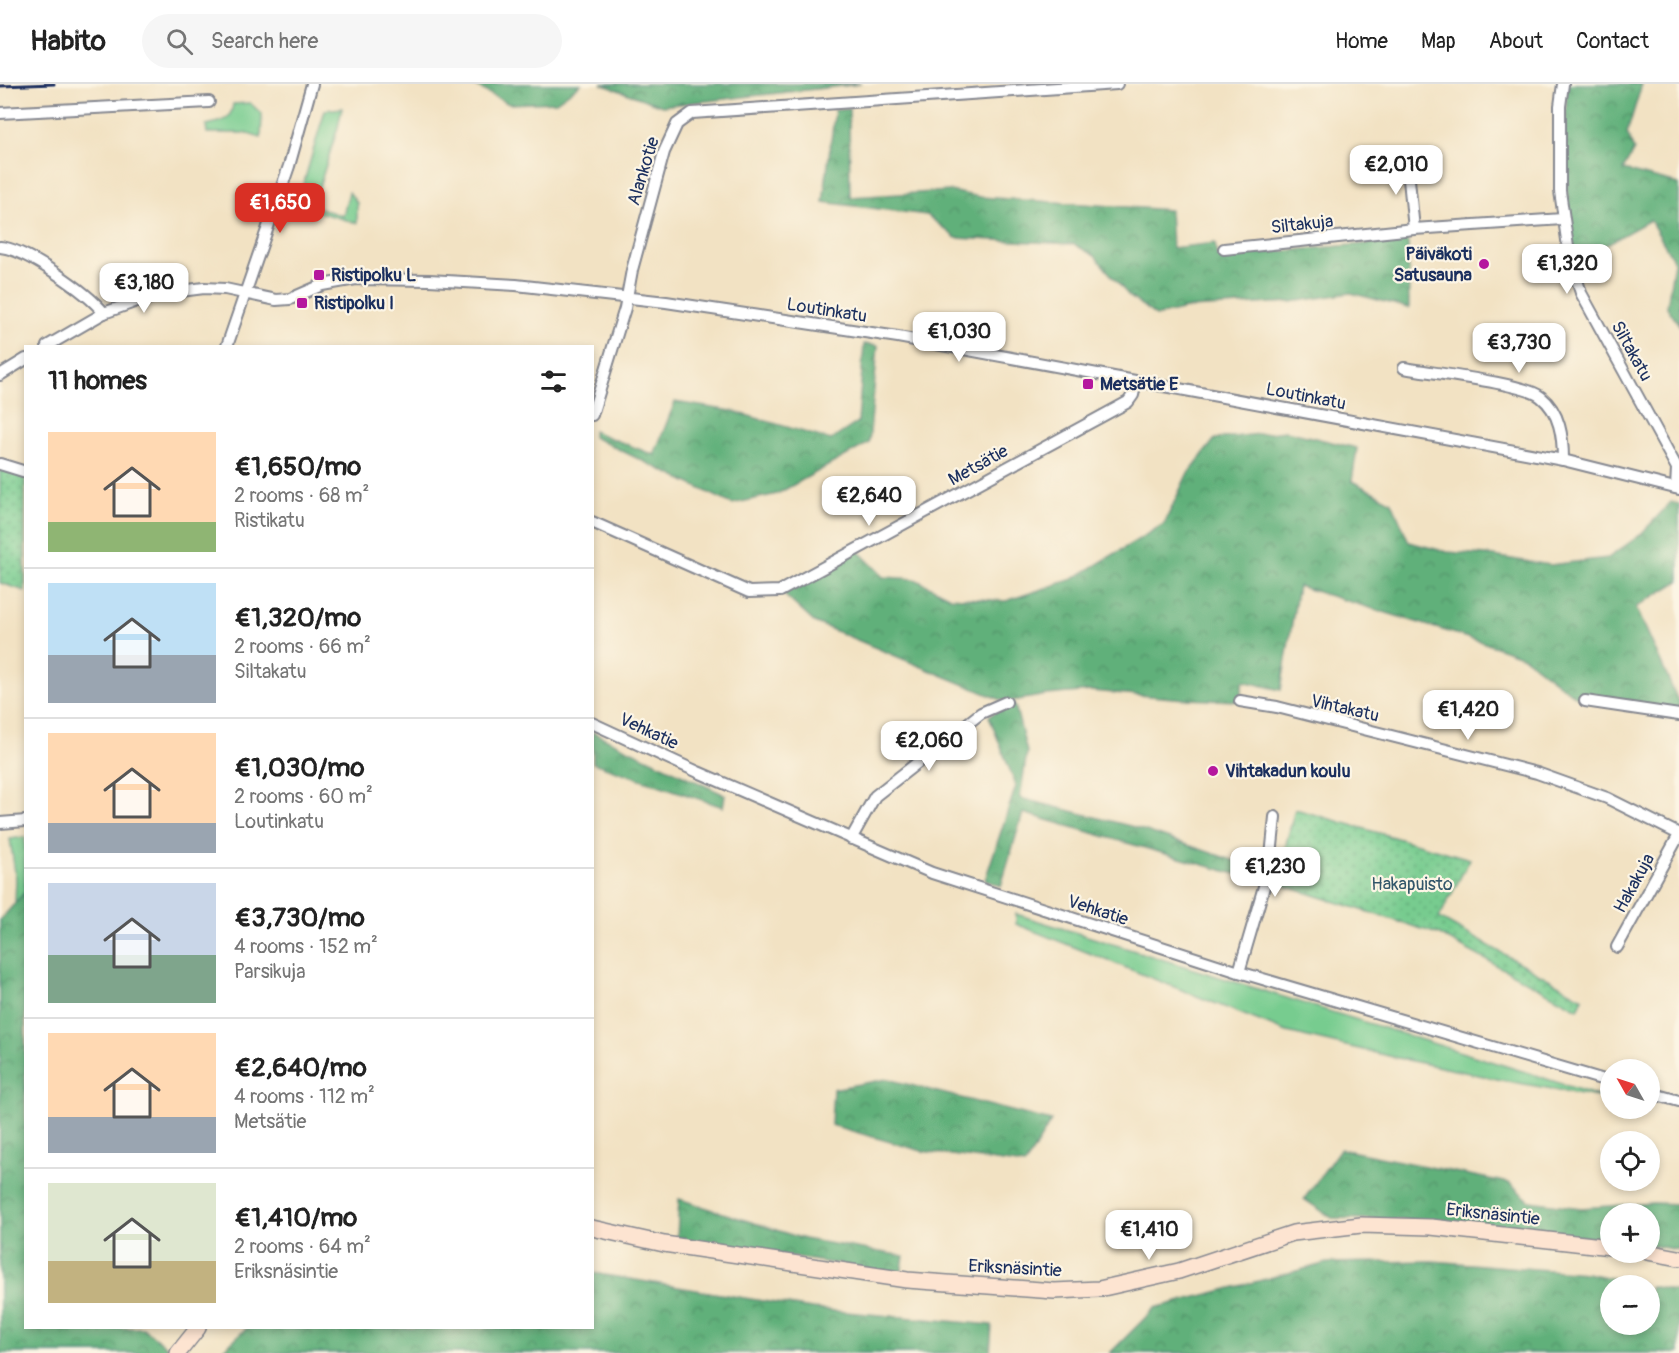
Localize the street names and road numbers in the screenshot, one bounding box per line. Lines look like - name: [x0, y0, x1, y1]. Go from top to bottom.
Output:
- street label: Alankotie: [622, 134, 665, 208]
- street label: Siltakuja: [1270, 210, 1334, 239]
- street label: Loutinkatu: [785, 293, 869, 328]
- street label: Siltakatu: [1606, 317, 1657, 385]
- street label: Loutinkatu: [1264, 377, 1348, 416]
- street label: Metsätie: [944, 440, 1012, 491]
- street label: Vihtakatu: [1308, 689, 1381, 728]
- street label: Vehkatie: [615, 708, 682, 755]
- street label: Hakakuja: [1609, 849, 1660, 917]
- street label: Vehkatie: [1064, 890, 1131, 931]
- street label: Eriksnäsintie: [1445, 1198, 1541, 1231]
- street label: Eriksnäsintie: [968, 1255, 1062, 1282]

